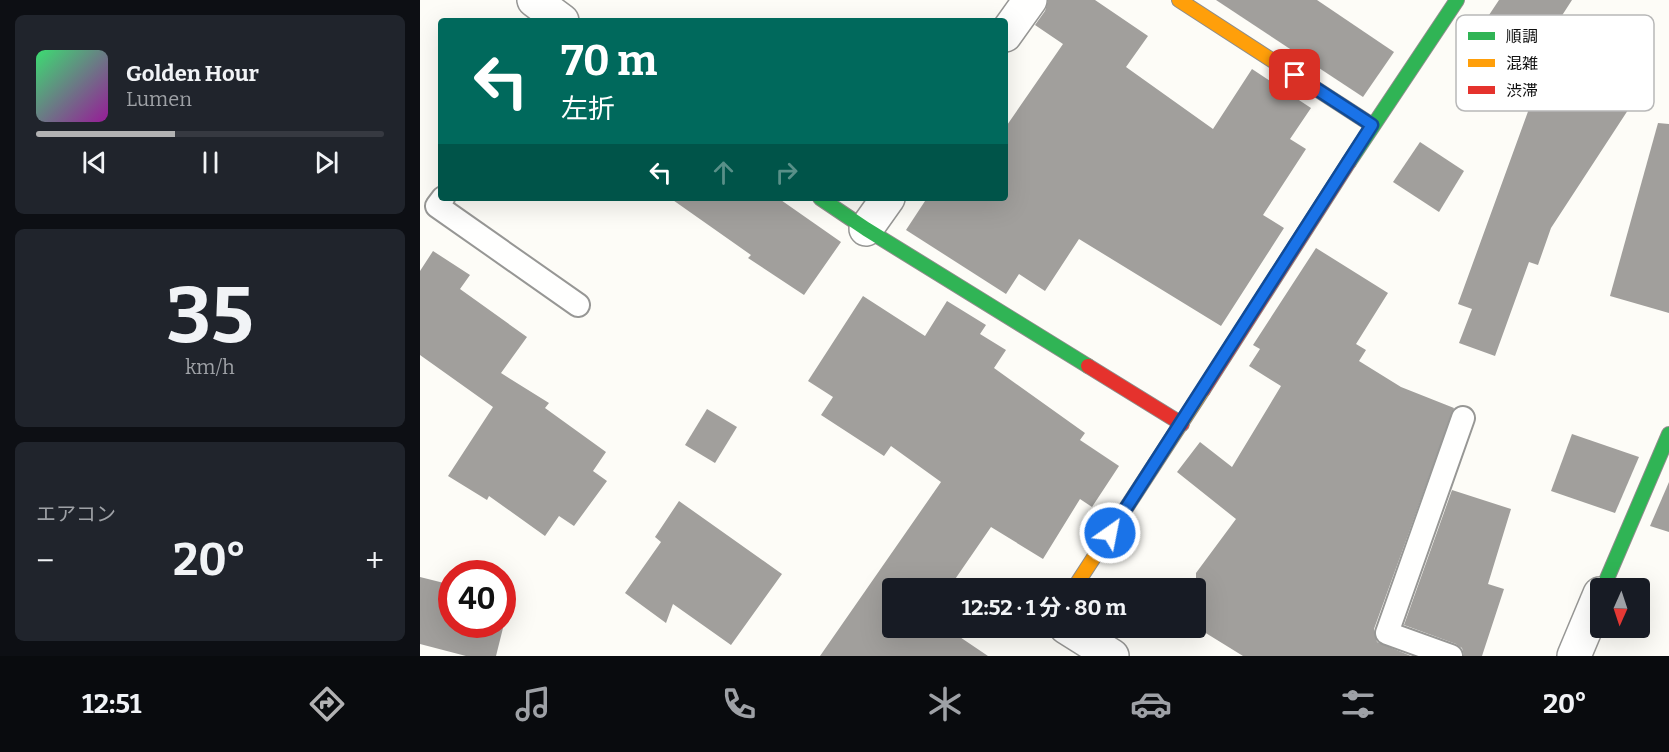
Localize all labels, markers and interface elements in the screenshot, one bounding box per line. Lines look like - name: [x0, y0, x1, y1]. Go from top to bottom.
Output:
- legend: [1456, 15, 1654, 111]
- text: 順調: [1506, 27, 1538, 46]
- text: 70 m: [561, 36, 657, 86]
- icon: left: [462, 42, 540, 120]
- pin: [1269, 49, 1320, 100]
- text: 混雑: [1506, 54, 1538, 73]
- icon: arrive: [1278, 58, 1311, 91]
- text: Golden Hour: [126, 60, 259, 87]
- text: 渋滞: [1506, 81, 1538, 100]
- text: Lumen: [126, 87, 192, 111]
- text: 左折: [561, 93, 615, 125]
- icon: previous: [78, 146, 111, 179]
- icon: pause: [194, 146, 227, 179]
- icon: next: [310, 146, 343, 179]
- icon: left: [644, 156, 677, 189]
- icon: ahead: [707, 156, 740, 189]
- icon: right: [770, 156, 803, 189]
- text: 35: [166, 269, 254, 363]
- text: km/h: [185, 355, 235, 379]
- position arrow: [1078, 501, 1142, 565]
- text: エアコン: [36, 502, 116, 526]
- text: 20°: [173, 533, 246, 587]
- text: −: [36, 541, 54, 581]
- text: +: [365, 541, 384, 581]
- speed limit sign: 40: [438, 560, 516, 638]
- north arrow: [1590, 578, 1650, 638]
- map controls: [1590, 578, 1650, 638]
- text: 12:52 · 1 分 · 80 m: [962, 594, 1126, 621]
- icon: directions: [306, 683, 348, 725]
- icon: music: [512, 683, 554, 725]
- icon: phone: [718, 683, 760, 725]
- icon: climate: [924, 683, 966, 725]
- icon: car: [1130, 683, 1172, 725]
- icon: filters: [1337, 683, 1379, 725]
- text: 12:51: [82, 688, 141, 720]
- text: 20°: [1543, 688, 1587, 720]

